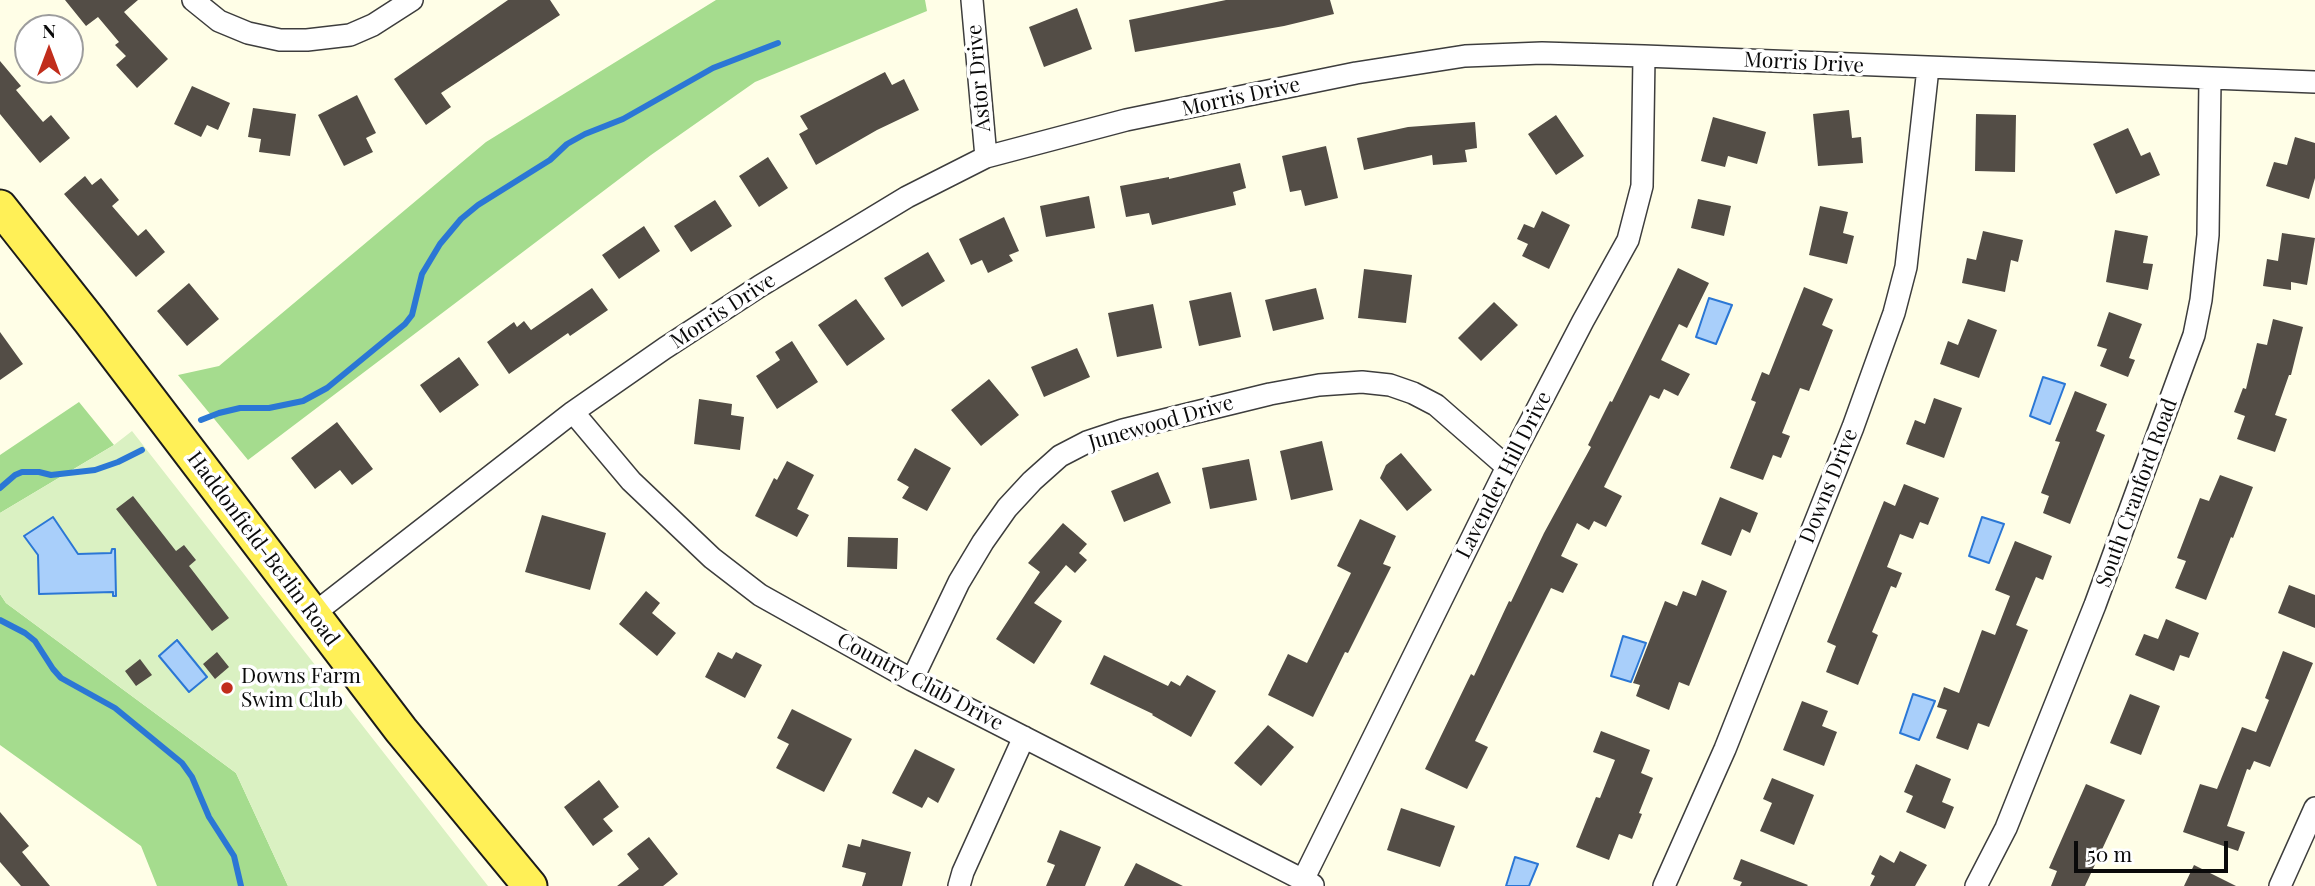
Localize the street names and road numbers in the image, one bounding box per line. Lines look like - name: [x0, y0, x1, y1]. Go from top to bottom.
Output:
- street label: Astor Drive: [962, 23, 996, 133]
- street label: Morris Drive: [1743, 47, 1865, 79]
- street label: Morris Drive: [1180, 72, 1302, 122]
- street label: Morris Drive: [666, 268, 780, 354]
- street label: Lavender Hill Drive: [1451, 387, 1557, 563]
- street label: Junewood Drive: [1086, 390, 1236, 456]
- street label: South Cranford Road: [2091, 395, 2183, 591]
- street label: Downs Drive: [1795, 425, 1863, 547]
- street label: Haddonfield-Berlin Road: [182, 447, 344, 651]
- street label: Country Club Drive: [833, 628, 1007, 736]

